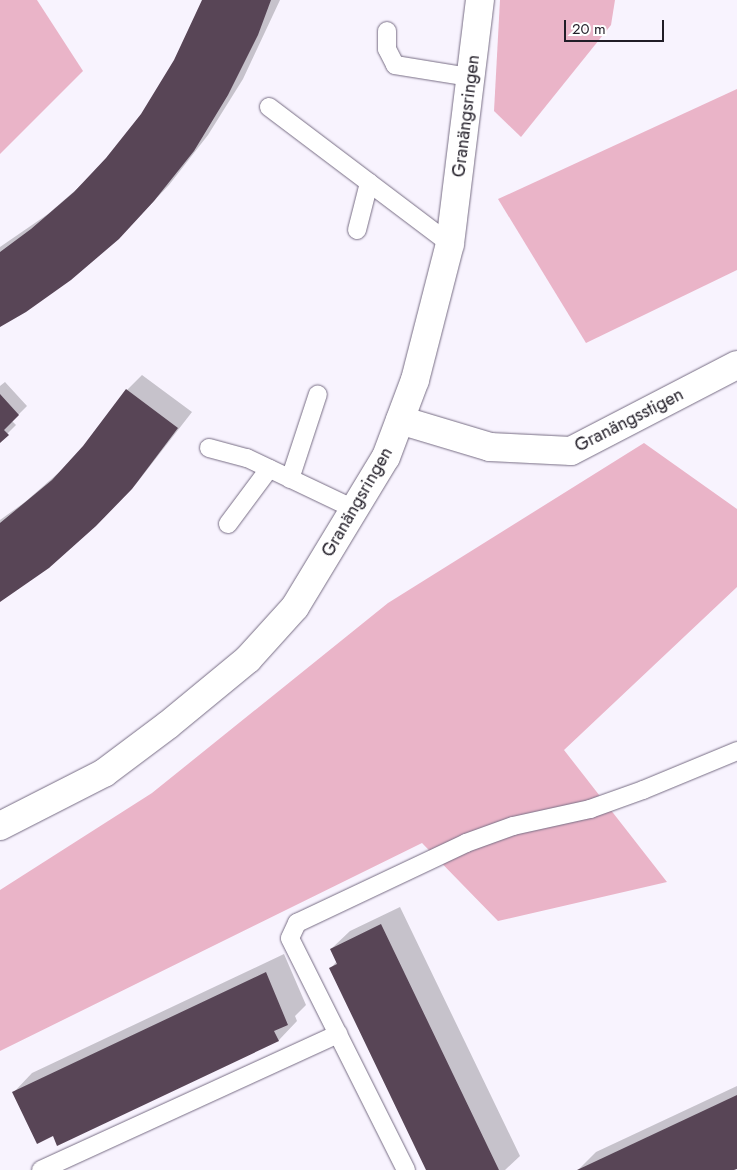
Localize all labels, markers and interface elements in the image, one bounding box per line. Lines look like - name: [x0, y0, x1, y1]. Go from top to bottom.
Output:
- scale bar: [567, 10, 667, 42]
- text: 20 m: [572, 18, 606, 40]
- street label: Granängsringen: [448, 54, 484, 178]
- street label: Granängsstigen: [571, 383, 687, 457]
- street label: Granängsringen: [317, 443, 397, 561]

